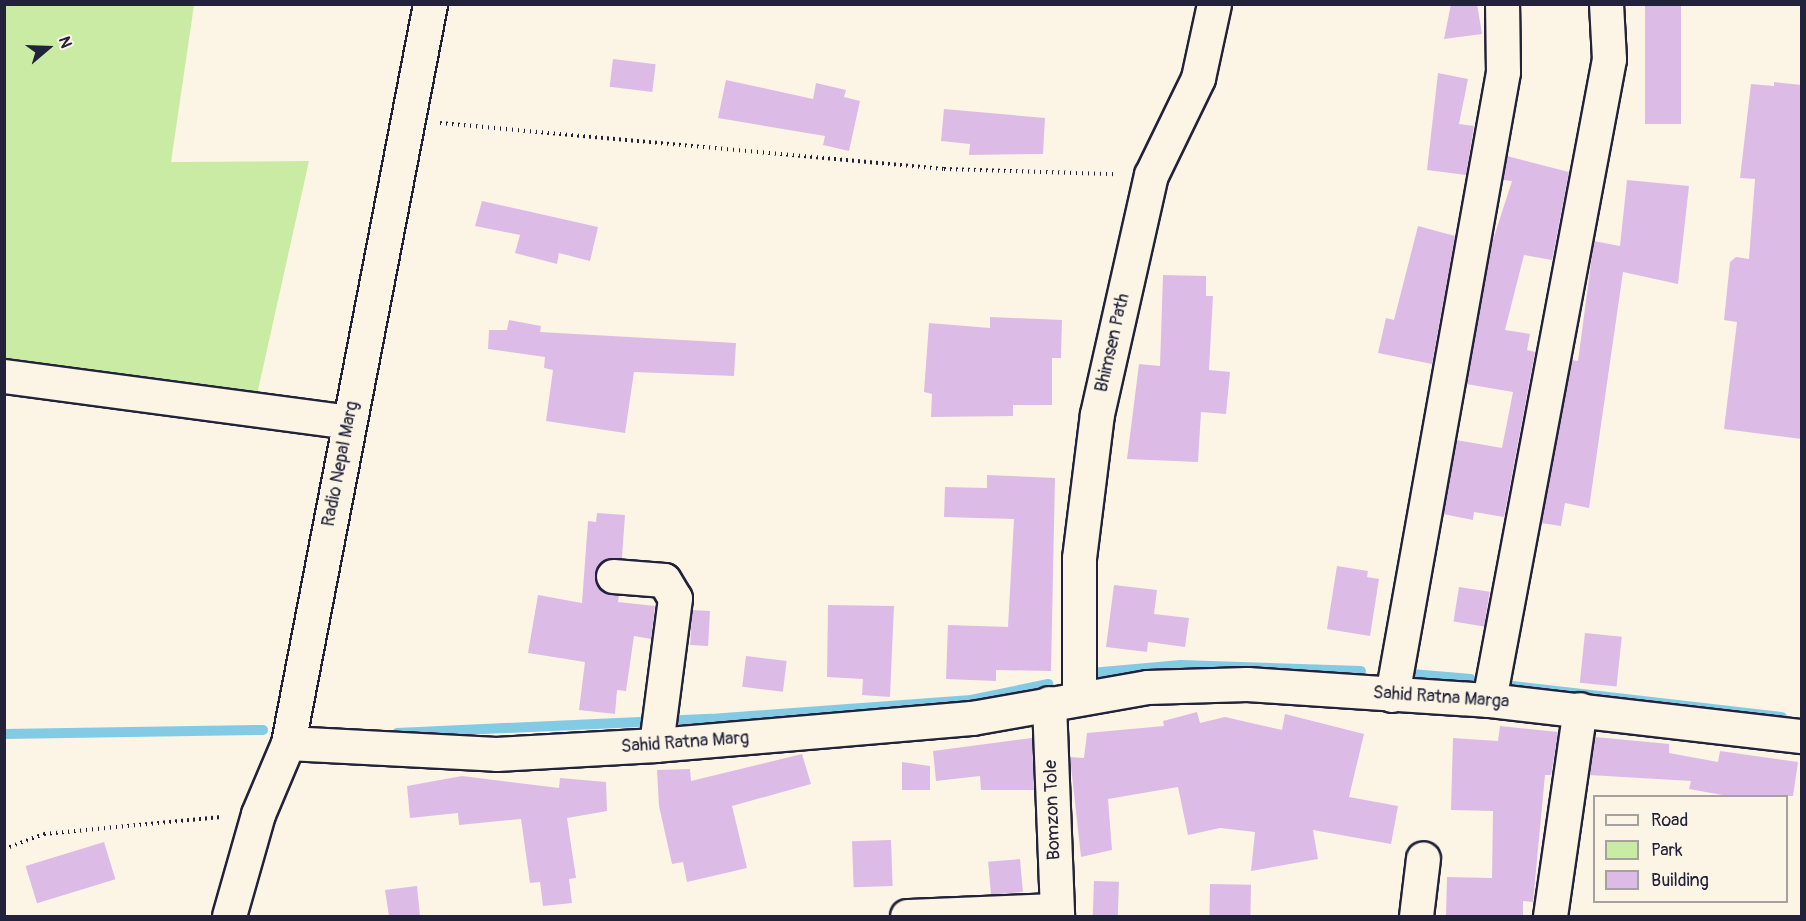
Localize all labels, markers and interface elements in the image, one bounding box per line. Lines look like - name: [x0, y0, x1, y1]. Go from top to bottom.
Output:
- north arrow: [18, 18, 78, 78]
- text: N: [54, 34, 76, 51]
- street label: Bhimsen Path: [1091, 292, 1135, 394]
- street label: Radio Nepal Marg: [318, 399, 364, 529]
- street label: Sahid Ratna Marga: [1372, 682, 1510, 714]
- street label: Sahid Ratna Marg: [620, 728, 750, 758]
- street label: Bomzon Tole: [1040, 760, 1066, 860]
- legend: [1593, 795, 1788, 903]
- text: Road: [1651, 809, 1688, 832]
- text: Park: [1651, 839, 1683, 862]
- text: Building: [1651, 869, 1709, 892]

